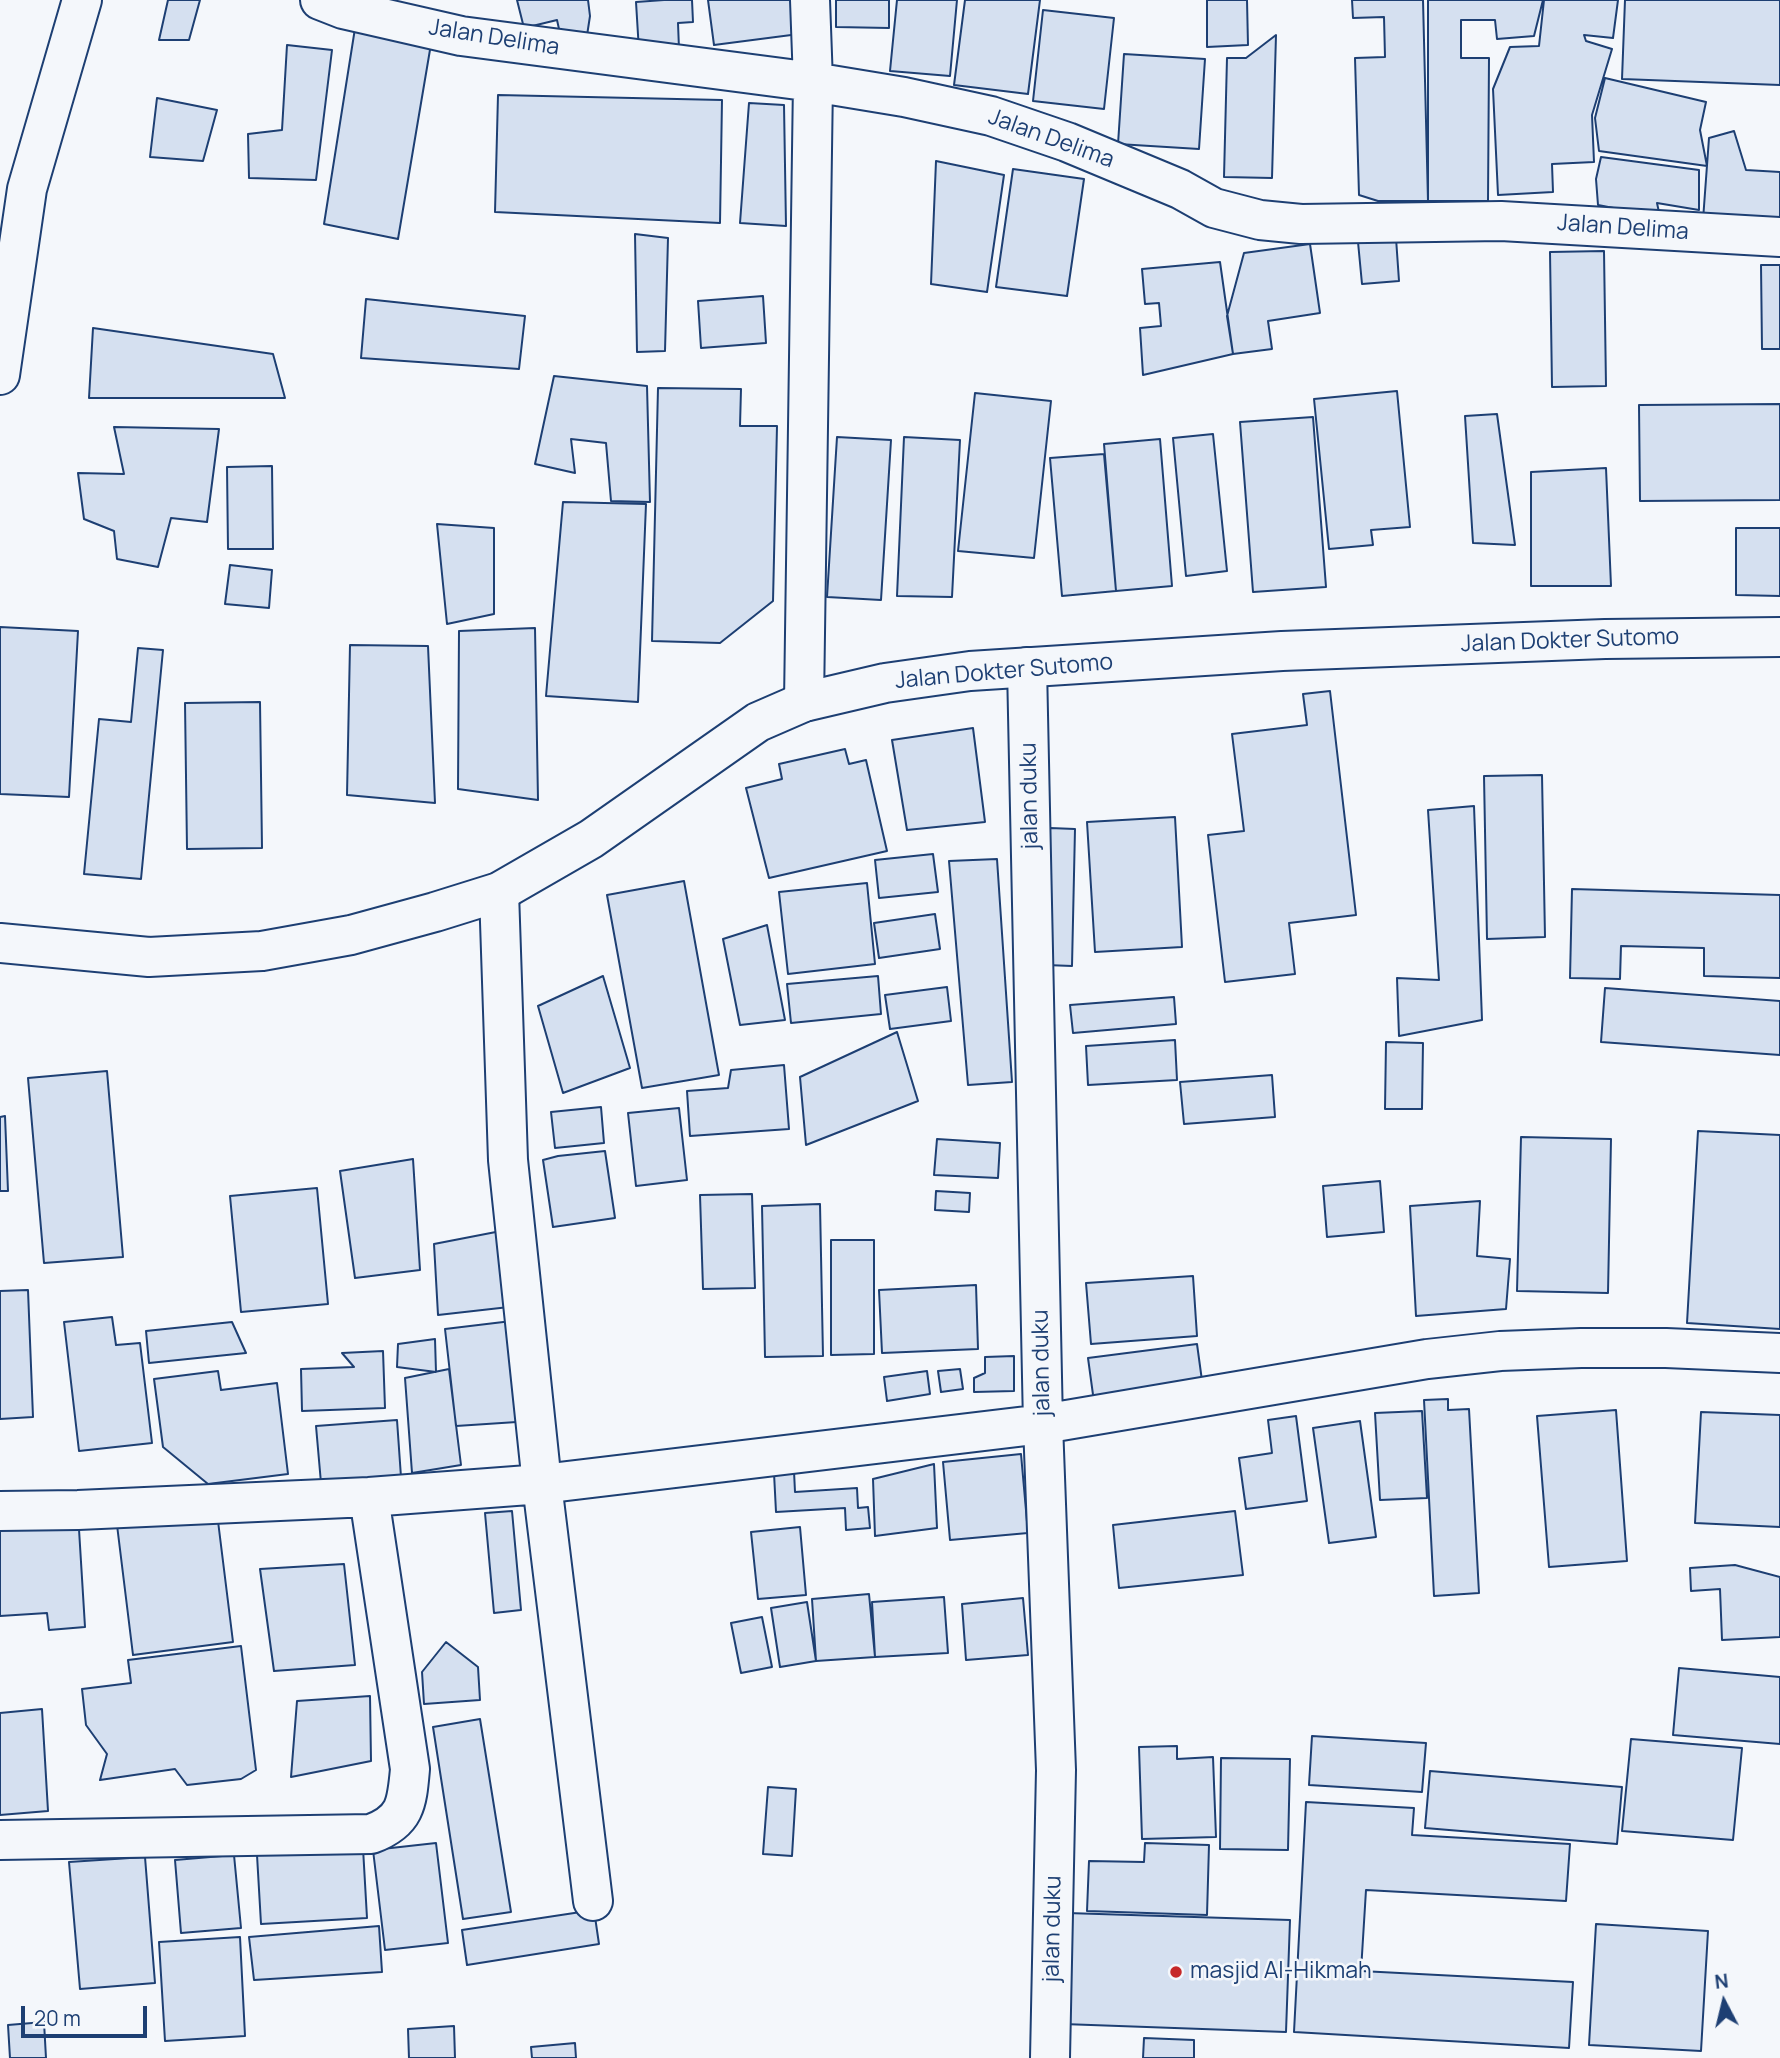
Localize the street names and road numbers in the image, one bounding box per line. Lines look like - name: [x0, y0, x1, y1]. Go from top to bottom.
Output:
- street label: Jalan Delima: [427, 14, 561, 62]
- street label: Jalan Delima: [984, 104, 1118, 174]
- street label: Jalan Delima: [1556, 210, 1690, 246]
- street label: Jalan Dokter Sutomo: [1460, 623, 1680, 659]
- street label: Jalan Dokter Sutomo: [894, 649, 1114, 695]
- street label: jalan duku: [1015, 742, 1045, 850]
- street label: jalan duku: [1027, 1309, 1057, 1417]
- street label: jalan duku: [1038, 1875, 1068, 1983]

